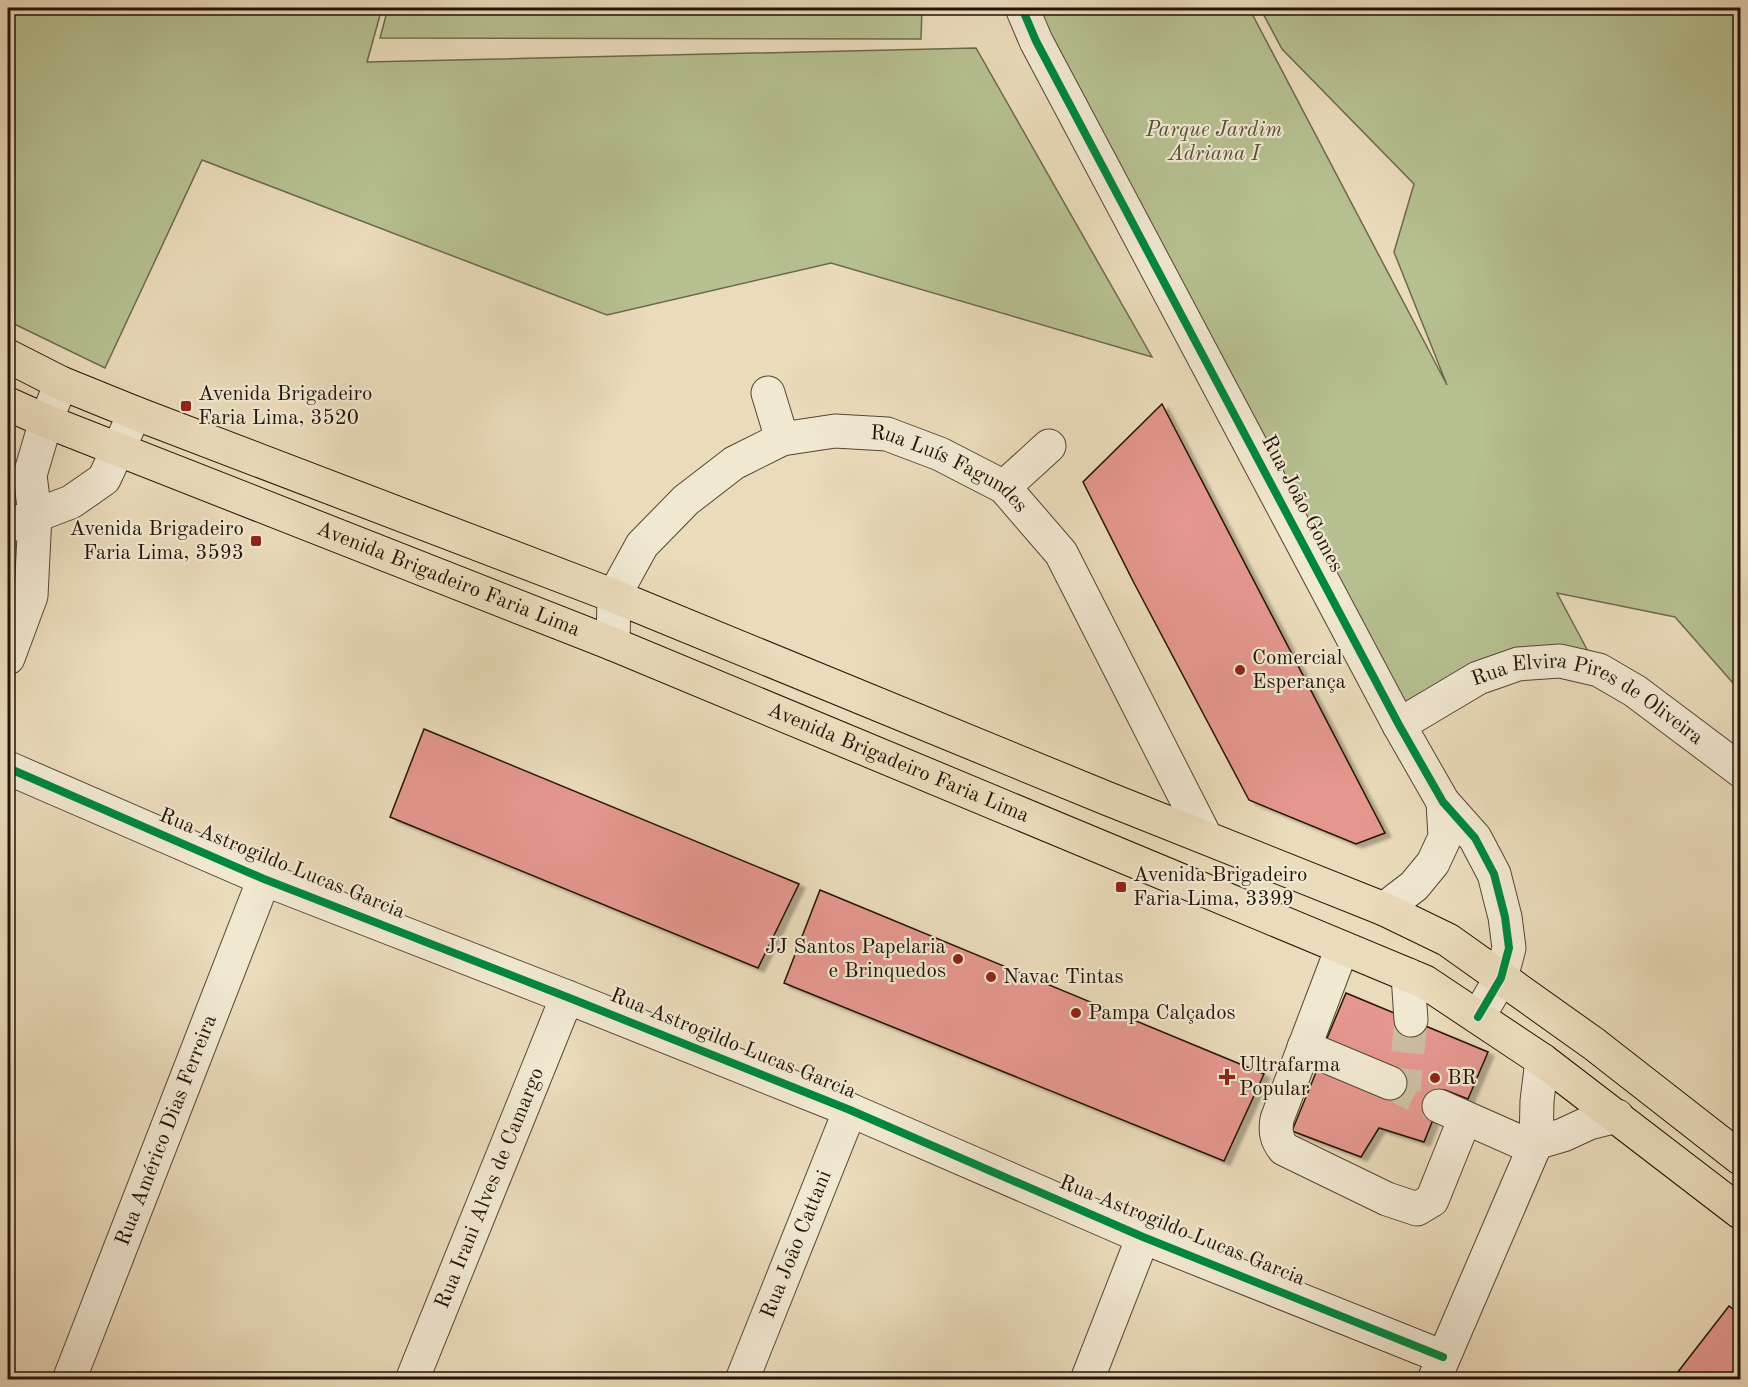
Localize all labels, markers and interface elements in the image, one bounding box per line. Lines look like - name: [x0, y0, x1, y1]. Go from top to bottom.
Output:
- park label: Parque Jardim Adriana I: [1145, 120, 1282, 165]
- place label: Avenida Brigadeiro Faria Lima, 3520: [198, 384, 373, 429]
- marker: Avenida Brigadeiro Faria Lima, 3520: [179, 399, 193, 413]
- street label: Rua Luís Fagundes: [870, 423, 1032, 517]
- street label: Rua João Gomes: [1257, 432, 1347, 576]
- street label: Avenida Brigadeiro Faria Lima: [314, 518, 583, 640]
- place label: Avenida Brigadeiro Faria Lima, 3593: [69, 519, 244, 564]
- marker: Avenida Brigadeiro Faria Lima, 3593: [249, 534, 263, 548]
- place label: Comercial Esperança: [1252, 648, 1346, 693]
- street label: Rua Elvira Pires de Oliveira: [1469, 650, 1707, 749]
- marker: Comercial Esperança: [1233, 663, 1247, 677]
- street label: Avenida Brigadeiro Faria Lima: [765, 699, 1032, 826]
- street label: Rua Astrogildo Lucas Garcia: [156, 805, 408, 923]
- place label: Avenida Brigadeiro Faria Lima, 3399: [1133, 865, 1308, 910]
- marker: Avenida Brigadeiro Faria Lima, 3399: [1114, 880, 1128, 894]
- place label: JJ Santos Papelaria e Brinquedos: [765, 937, 946, 982]
- marker: JJ Santos Papelaria e Brinquedos: [951, 952, 965, 966]
- place label: Navac Tintas: [1003, 967, 1124, 988]
- marker: Navac Tintas: [984, 970, 998, 984]
- street label: Rua Astrogildo Lucas Garcia: [607, 985, 859, 1103]
- place label: Pampa Calçados: [1088, 1003, 1236, 1024]
- marker: Pampa Calçados: [1069, 1006, 1083, 1020]
- street label: Rua Américo Dias Ferreira: [112, 1012, 221, 1249]
- place label: Ultrafarma Popular: [1239, 1055, 1340, 1100]
- street label: Rua Irani Alves de Camargo: [432, 1065, 548, 1311]
- place label: BR: [1447, 1068, 1477, 1089]
- marker: Ultrafarma Popular: [1220, 1070, 1234, 1084]
- marker: BR: [1428, 1071, 1442, 1085]
- street label: Rua João Cattani: [757, 1167, 835, 1321]
- street label: Rua Astrogildo Lucas Garcia: [1056, 1172, 1308, 1290]

